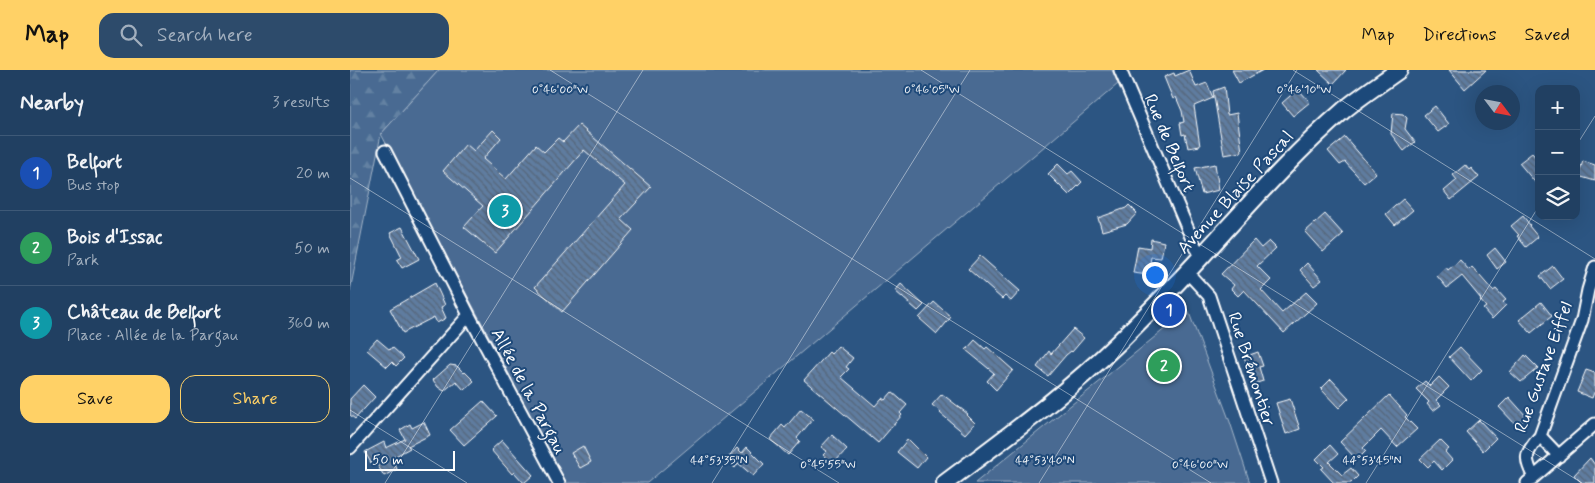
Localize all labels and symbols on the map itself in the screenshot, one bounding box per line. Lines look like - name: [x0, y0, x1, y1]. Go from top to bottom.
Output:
- text: 0°46'00"W: [532, 82, 588, 98]
- text: 0°46'05"W: [904, 82, 960, 98]
- text: 0°46'10"W: [1277, 82, 1331, 98]
- north arrow: [1475, 85, 1520, 130]
- street label: Rue de Belfort: [1136, 91, 1201, 197]
- street label: Avenue Blaise Pascal: [1172, 126, 1299, 260]
- pin: 3: [489, 192, 521, 230]
- your location: [1142, 262, 1168, 288]
- pin: 1: [1153, 291, 1185, 329]
- street label: Rue Gustave Eiffel: [1509, 298, 1579, 436]
- street label: Rue Brémontier: [1221, 309, 1281, 430]
- street label: Allée de la Pargau: [483, 324, 572, 460]
- pin: 2: [1148, 347, 1180, 385]
- scale bar: [365, 448, 455, 471]
- text: 44°53'35"N: [690, 453, 748, 469]
- text: 44°53'40"N: [1015, 453, 1075, 469]
- text: 44°53'45"N: [1343, 453, 1401, 469]
- text: 0°45'55"W: [800, 457, 856, 473]
- text: 0°46'00"W: [1172, 457, 1228, 473]

